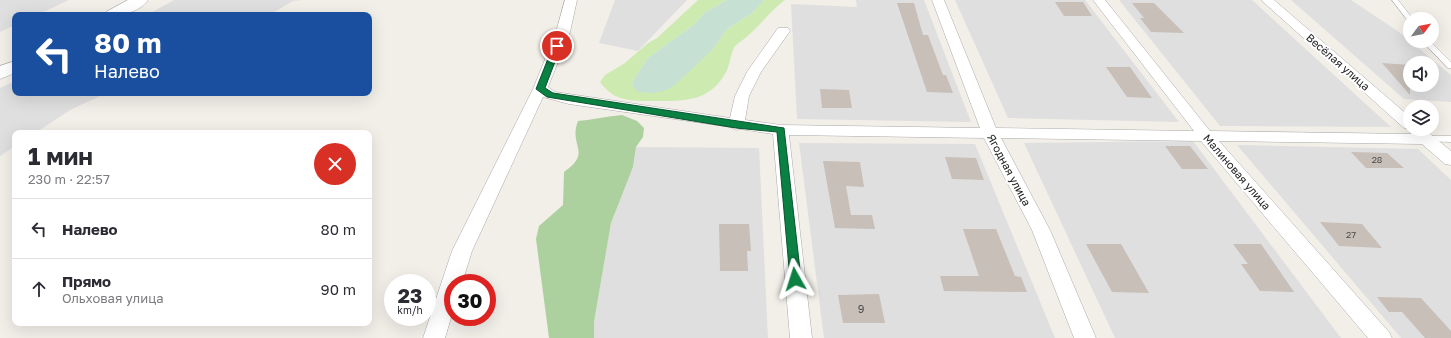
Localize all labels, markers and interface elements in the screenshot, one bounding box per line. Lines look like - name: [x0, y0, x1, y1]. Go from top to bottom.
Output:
- north arrow: [1403, 12, 1439, 48]
- map controls: [1403, 12, 1439, 136]
- text: 80 m: [94, 26, 162, 59]
- icon: left: [28, 28, 80, 80]
- pin: [540, 29, 574, 63]
- street label: Весёлая улица: [1304, 31, 1373, 93]
- icon: arrive: [546, 35, 568, 57]
- button: sound: [1403, 56, 1439, 92]
- text: Налево: [94, 60, 160, 82]
- button: layers: [1403, 100, 1439, 136]
- street label: Ягодная улица: [985, 131, 1034, 208]
- street label: Малиновая улица: [1201, 131, 1274, 212]
- text: 1 мин: [28, 141, 93, 170]
- button: close: [314, 143, 356, 185]
- house number: 28: [1372, 154, 1382, 165]
- text: 230 m · 22:57: [28, 171, 110, 187]
- icon: left: [28, 218, 50, 240]
- text: Налево: [62, 220, 118, 238]
- text: 80 m: [321, 220, 356, 238]
- house number: 27: [1346, 229, 1356, 240]
- position arrow: [774, 258, 816, 300]
- text: Прямо: [62, 272, 111, 290]
- speed limit sign: 30: [444, 274, 496, 326]
- icon: ahead: [28, 278, 50, 300]
- text: 90 m: [321, 280, 356, 298]
- text: 23: [398, 283, 422, 307]
- text: Ольховая улица: [62, 290, 164, 306]
- house number: 9: [858, 302, 864, 315]
- text: km/h: [397, 304, 423, 316]

